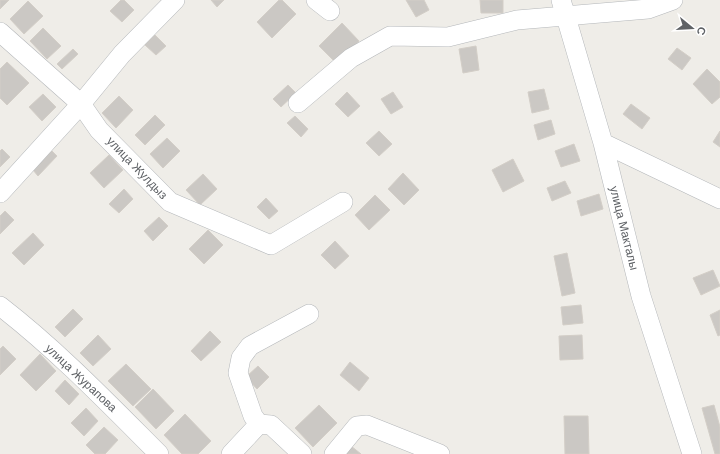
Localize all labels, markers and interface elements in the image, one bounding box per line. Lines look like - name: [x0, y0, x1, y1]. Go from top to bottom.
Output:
- north arrow: [672, 8, 712, 48]
- text: С: [695, 25, 708, 37]
- street label: улица Жулдыз: [104, 134, 171, 202]
- street label: улица Макталы: [607, 184, 641, 272]
- street label: улица Журапова: [42, 341, 120, 415]

